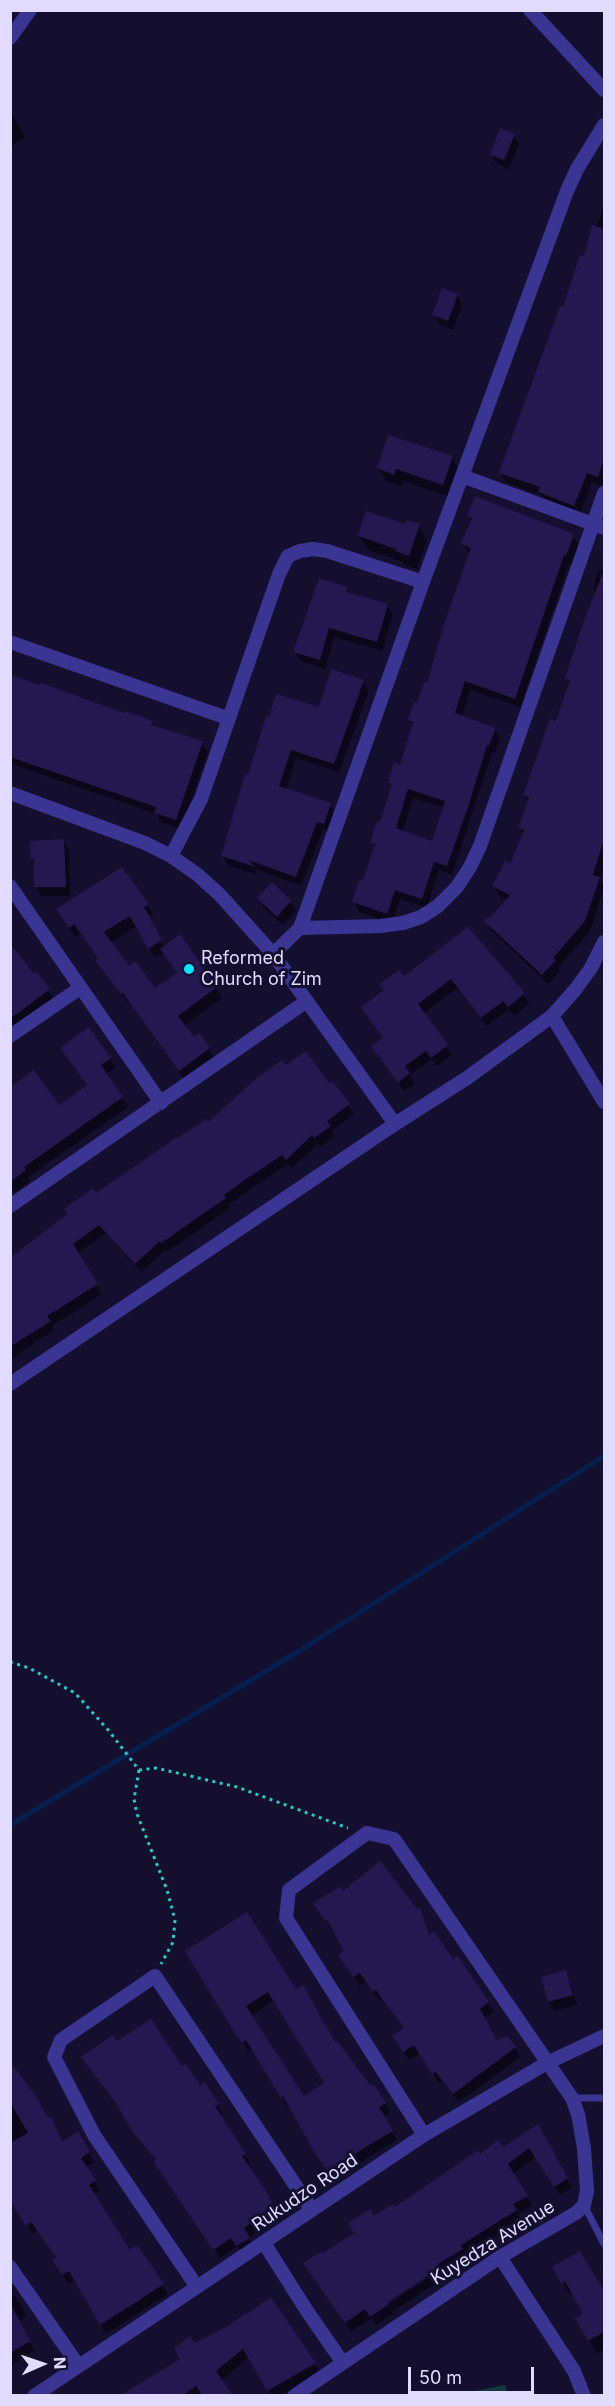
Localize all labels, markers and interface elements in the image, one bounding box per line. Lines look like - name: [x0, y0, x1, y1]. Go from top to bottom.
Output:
- place label: Reformed Church of Zim: [201, 948, 322, 990]
- marker: Reformed Church of Zim: [182, 962, 196, 976]
- street label: Rukudzo Road: [248, 2150, 362, 2236]
- street label: Kuyedza Avenue: [427, 2196, 559, 2290]
- north arrow: [12, 2334, 72, 2394]
- scale bar: [411, 2355, 537, 2393]
- text: N: [50, 2356, 70, 2370]
- text: 50 m: [419, 2367, 462, 2388]

